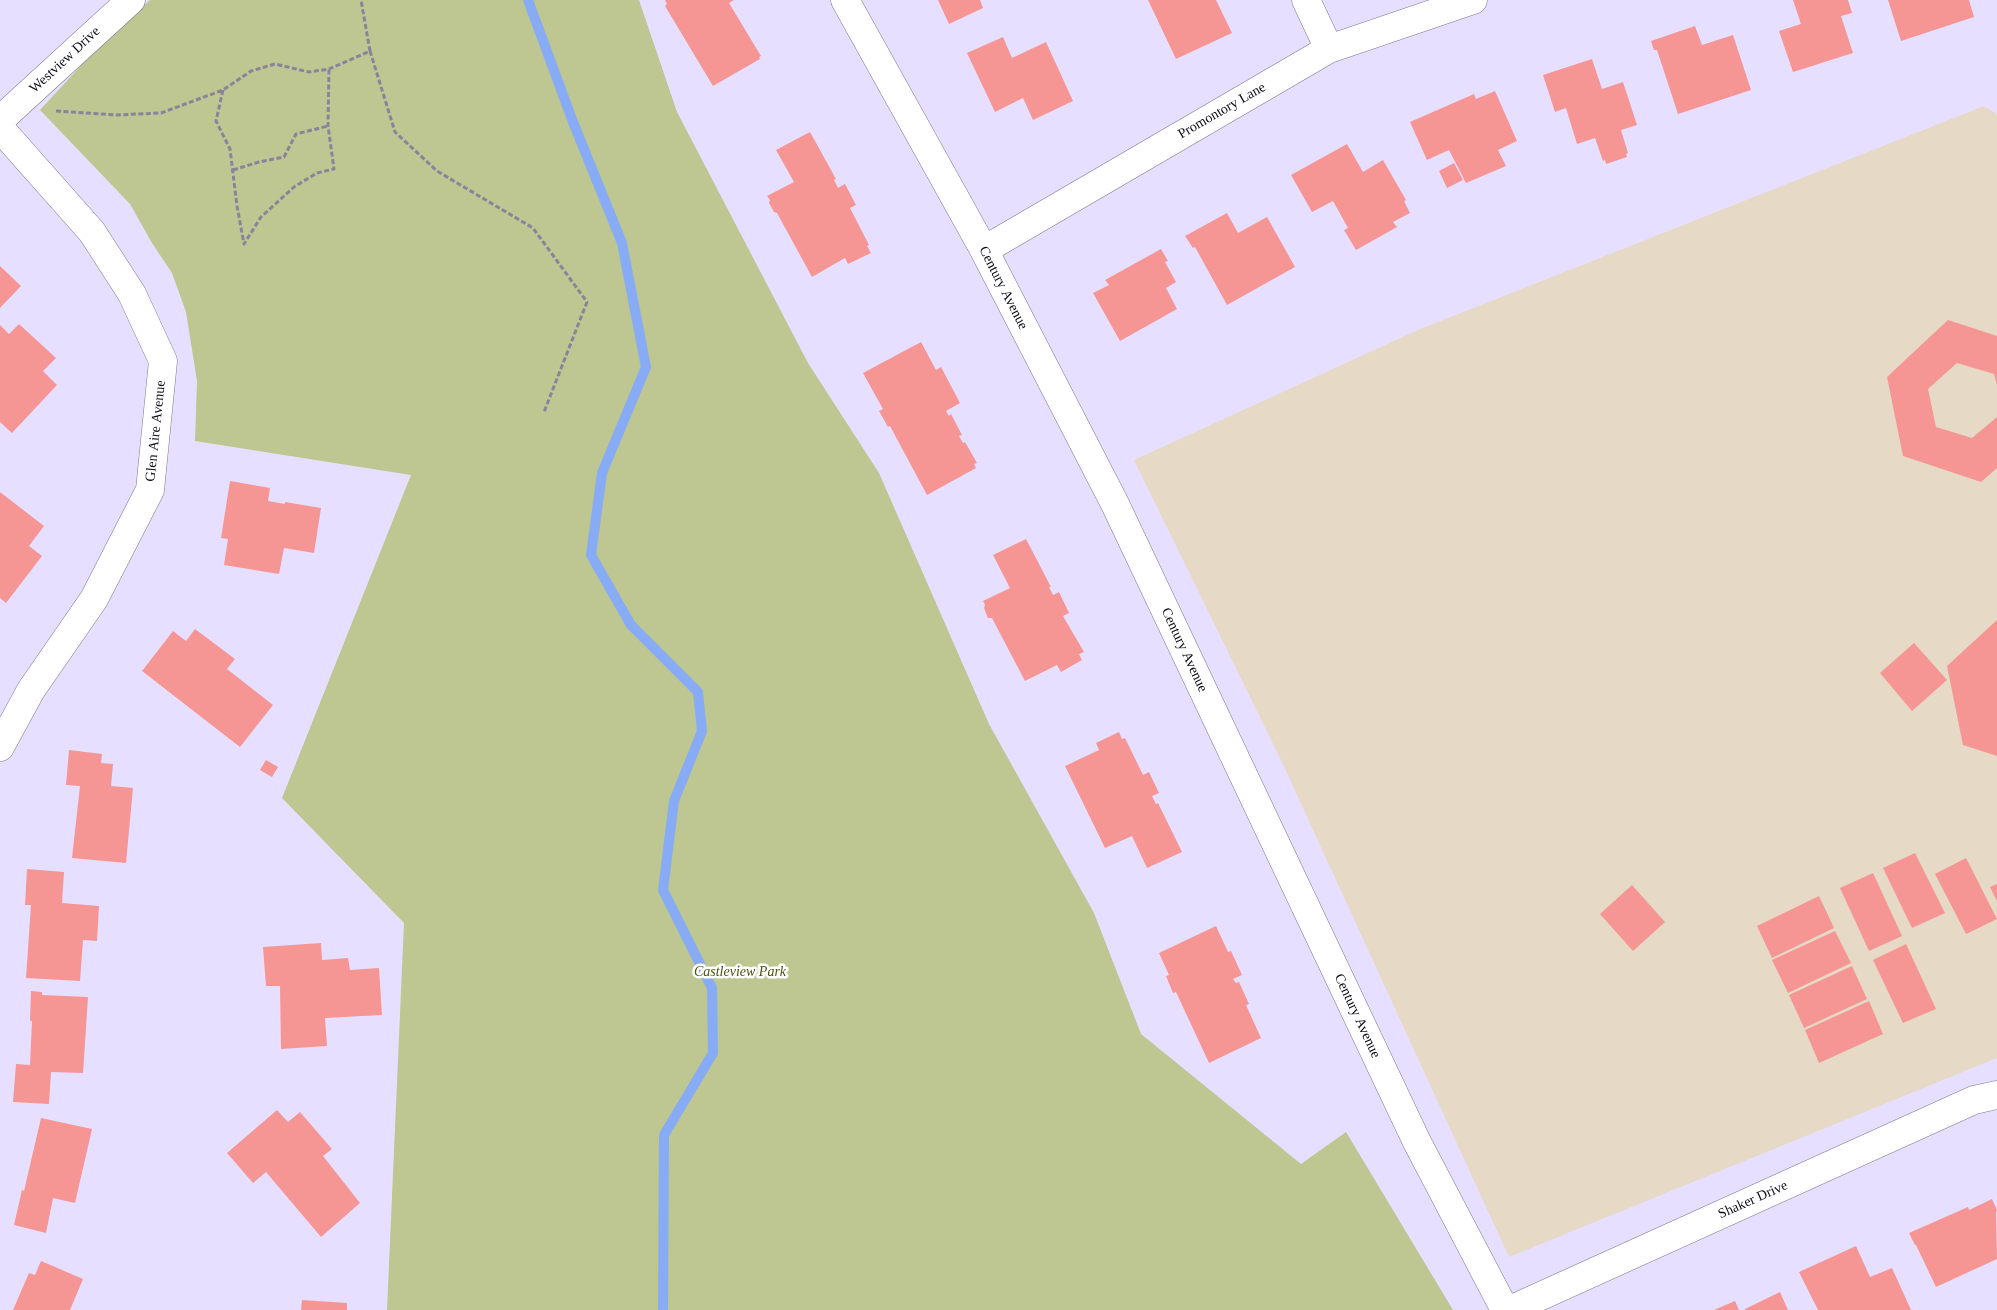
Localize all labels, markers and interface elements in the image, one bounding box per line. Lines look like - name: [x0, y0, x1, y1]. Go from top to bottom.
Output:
- street label: Westview Drive: [26, 23, 104, 97]
- street label: Promontory Lane: [1175, 79, 1269, 143]
- street label: Century Avenue: [975, 244, 1031, 332]
- street label: Glen Aire Avenue: [142, 380, 170, 482]
- street label: Century Avenue: [1157, 605, 1211, 695]
- park label: Castleview Park: [694, 964, 786, 980]
- street label: Century Avenue: [1330, 971, 1384, 1061]
- street label: Shaker Drive: [1716, 1177, 1790, 1223]

